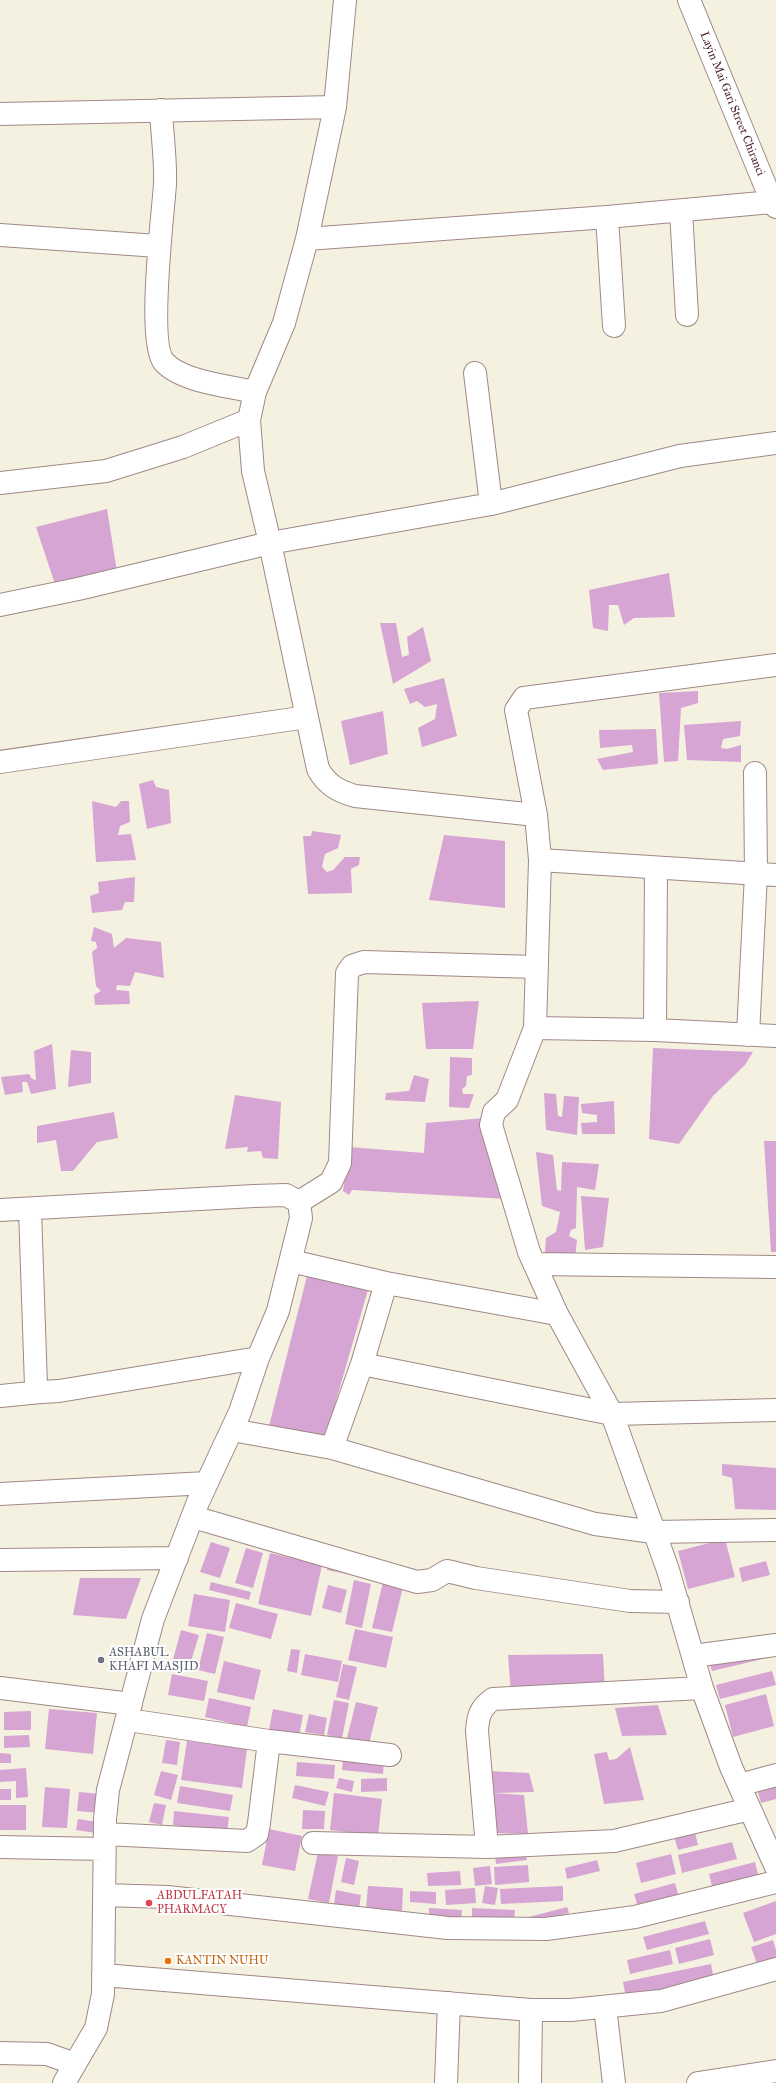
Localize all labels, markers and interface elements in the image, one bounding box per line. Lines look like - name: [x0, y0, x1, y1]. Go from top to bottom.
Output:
- street label: Layin Mai Gari Street Chiranci: [696, 30, 768, 178]
- place label: ASHABUL KHAFI MASJID: [109, 1646, 198, 1674]
- marker: ASHABUL KHAFI MASJID: [96, 1655, 106, 1665]
- place label: ABDULFATAH PHARMACY: [157, 1889, 242, 1917]
- marker: ABDULFATAH PHARMACY: [144, 1898, 154, 1908]
- place label: KANTIN NUHU: [176, 1954, 268, 1968]
- marker: KANTIN NUHU: [163, 1956, 173, 1966]

